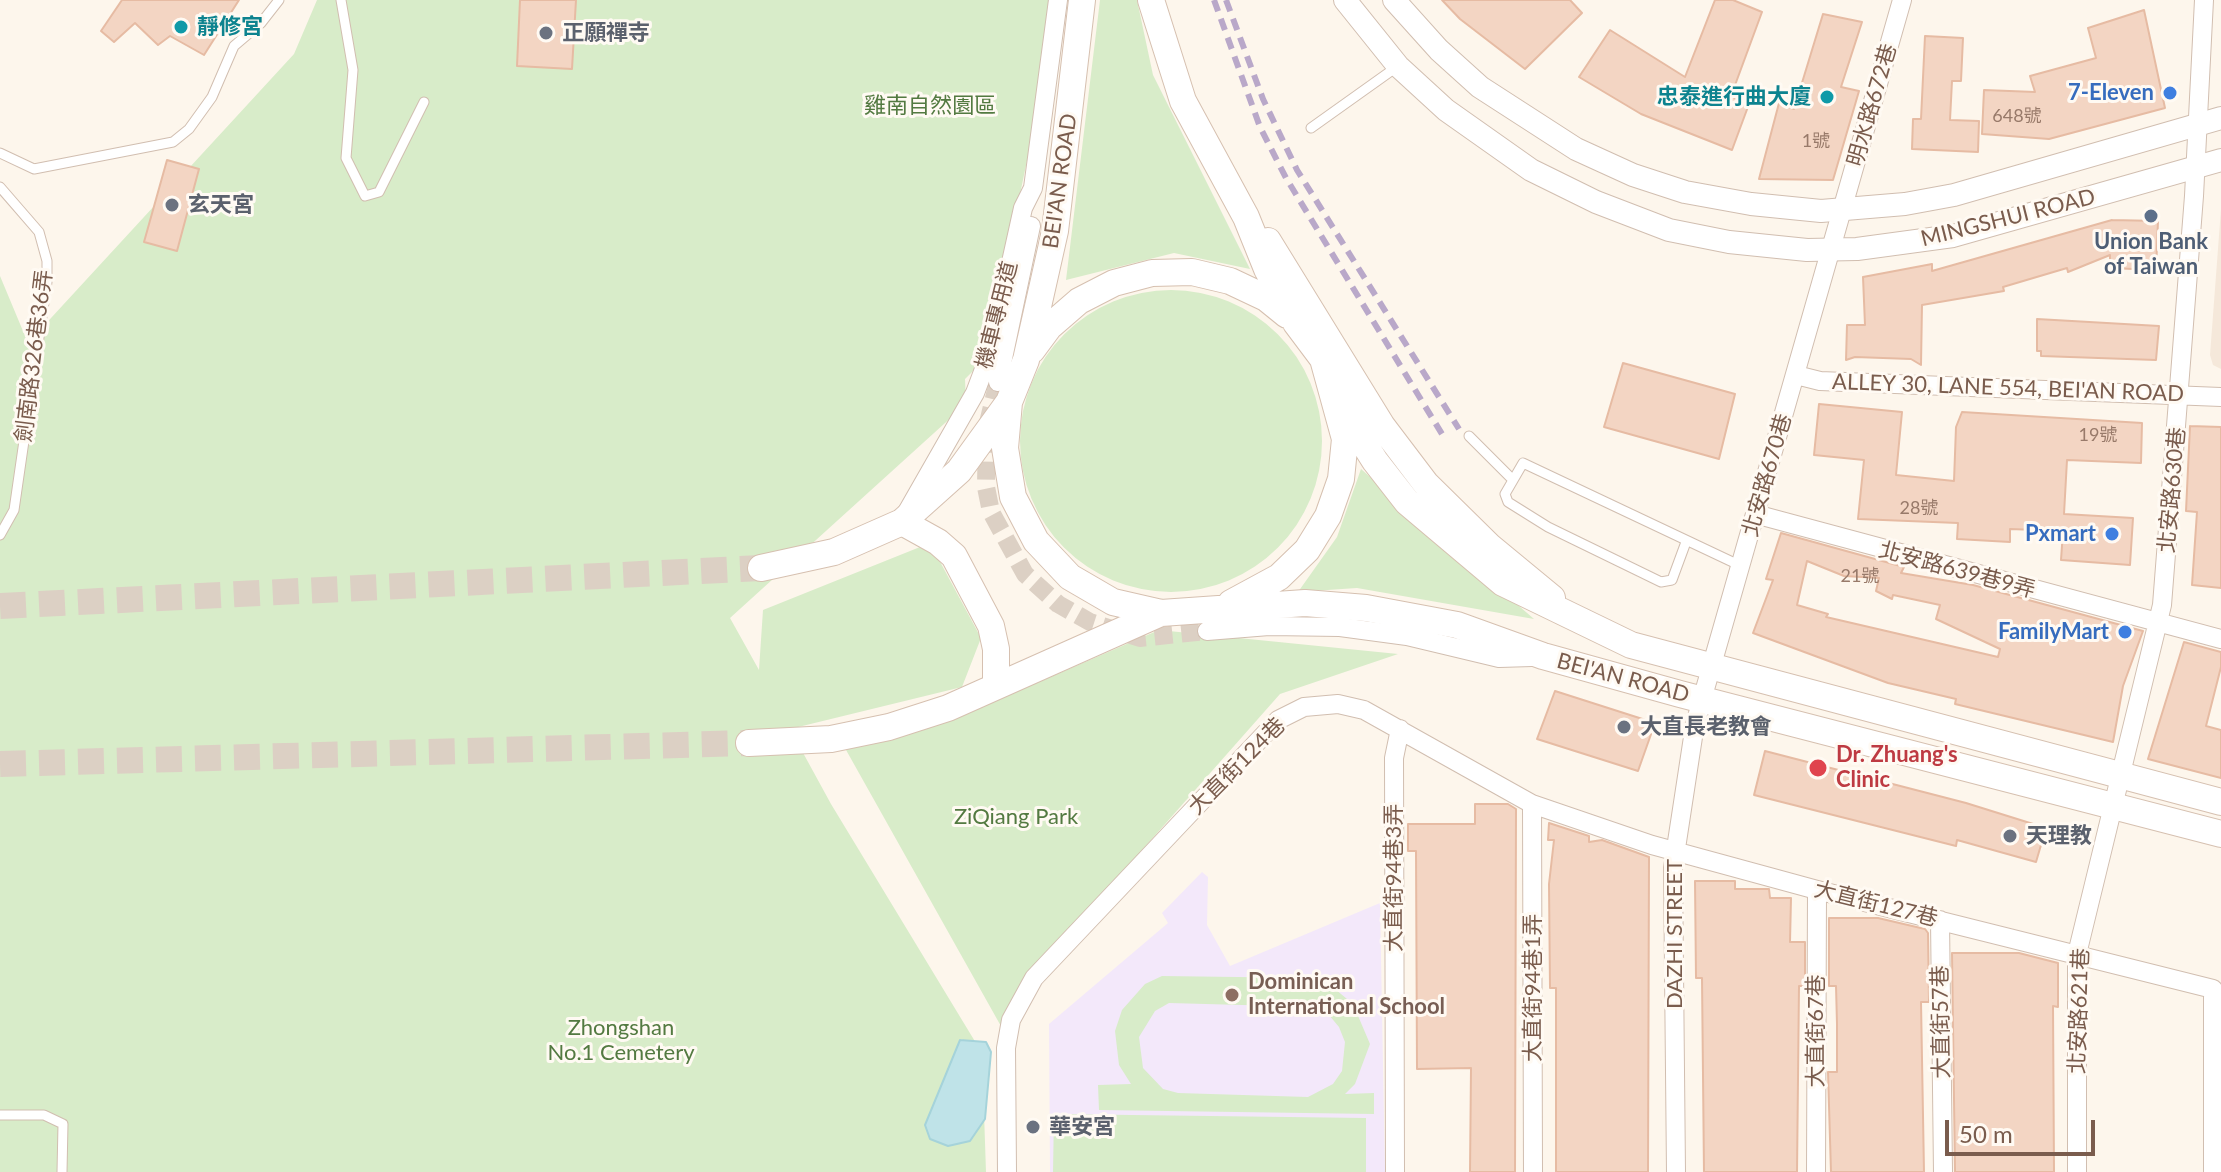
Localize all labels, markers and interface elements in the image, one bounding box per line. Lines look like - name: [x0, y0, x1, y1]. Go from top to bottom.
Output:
- place label: 靜修宮: [197, 14, 263, 40]
- marker: 靜修宮: [172, 18, 190, 36]
- place label: 正願禪寺: [562, 20, 650, 46]
- marker: 正願禪寺: [537, 24, 555, 42]
- street label: 明水路672巷: [1842, 41, 1902, 169]
- place label: 7-Eleven: [2068, 80, 2154, 106]
- place label: 忠泰進行曲大廈: [1657, 84, 1811, 110]
- marker: 7-Eleven: [2161, 84, 2179, 102]
- marker: 忠泰進行曲大廈: [1818, 88, 1836, 106]
- park label: 雞南自然園區: [864, 93, 996, 119]
- house number: 648號: [1992, 105, 2042, 127]
- street label: BEI'AN ROAD: [1037, 112, 1083, 250]
- house number: 1號: [1802, 130, 1830, 152]
- street label: MINGSHUI ROAD: [1918, 184, 2098, 252]
- place label: 玄天宮: [188, 192, 254, 218]
- marker: 玄天宮: [163, 196, 181, 214]
- marker: Union Bank of Taiwan: [2142, 207, 2160, 225]
- place label: Union Bank of Taiwan: [2094, 229, 2208, 280]
- street label: 機車專用道: [971, 258, 1023, 372]
- street label: 劍南路326巷36弄: [10, 268, 58, 444]
- street label: ALLEY 30, LANE 554, BEI'AN ROAD: [1832, 369, 2184, 407]
- street label: 北安路670巷: [1737, 411, 1797, 539]
- house number: 19號: [2079, 424, 2117, 446]
- street label: 北安路630巷: [2153, 426, 2191, 554]
- house number: 28號: [1900, 497, 1938, 519]
- place label: Pxmart: [2025, 521, 2096, 547]
- marker: Pxmart: [2103, 525, 2121, 543]
- street label: 北安路639巷9弄: [1876, 536, 2038, 604]
- house number: 21號: [1841, 565, 1879, 587]
- place label: FamilyMart: [1998, 619, 2109, 645]
- marker: FamilyMart: [2116, 623, 2134, 641]
- street label: BEI'AN ROAD: [1554, 648, 1692, 708]
- street label: 大直街124巷: [1183, 712, 1291, 820]
- place label: 大直長老教會: [1640, 714, 1772, 740]
- marker: 大直長老教會: [1615, 718, 1633, 736]
- place label: Dr. Zhuang's Clinic: [1836, 742, 1958, 794]
- marker: Dr. Zhuang's Clinic: [1807, 757, 1829, 779]
- park label: ZiQiang Park: [954, 804, 1078, 830]
- street label: 大直街94巷3弄: [1381, 804, 1407, 952]
- place label: 天理教: [2026, 823, 2092, 849]
- marker: 天理教: [2001, 827, 2019, 845]
- street label: DAZHI STREET: [1662, 859, 1688, 1009]
- street label: 大直街127巷: [1812, 876, 1940, 932]
- street label: 大直街94巷1弄: [1520, 914, 1546, 1062]
- street label: 北安路621巷: [2064, 947, 2094, 1075]
- street label: 大直街57巷: [1927, 965, 1955, 1079]
- place label: Dominican International School: [1248, 969, 1445, 1020]
- street label: 大直街67巷: [1803, 974, 1829, 1088]
- marker: Dominican International School: [1223, 986, 1241, 1004]
- park label: Zhongshan No.1 Cemetery: [547, 1015, 695, 1066]
- scale bar: [1949, 1104, 2099, 1154]
- place label: 華安宮: [1049, 1114, 1115, 1140]
- marker: 華安宮: [1024, 1118, 1042, 1136]
- text: 50 m: [1959, 1119, 2013, 1148]

